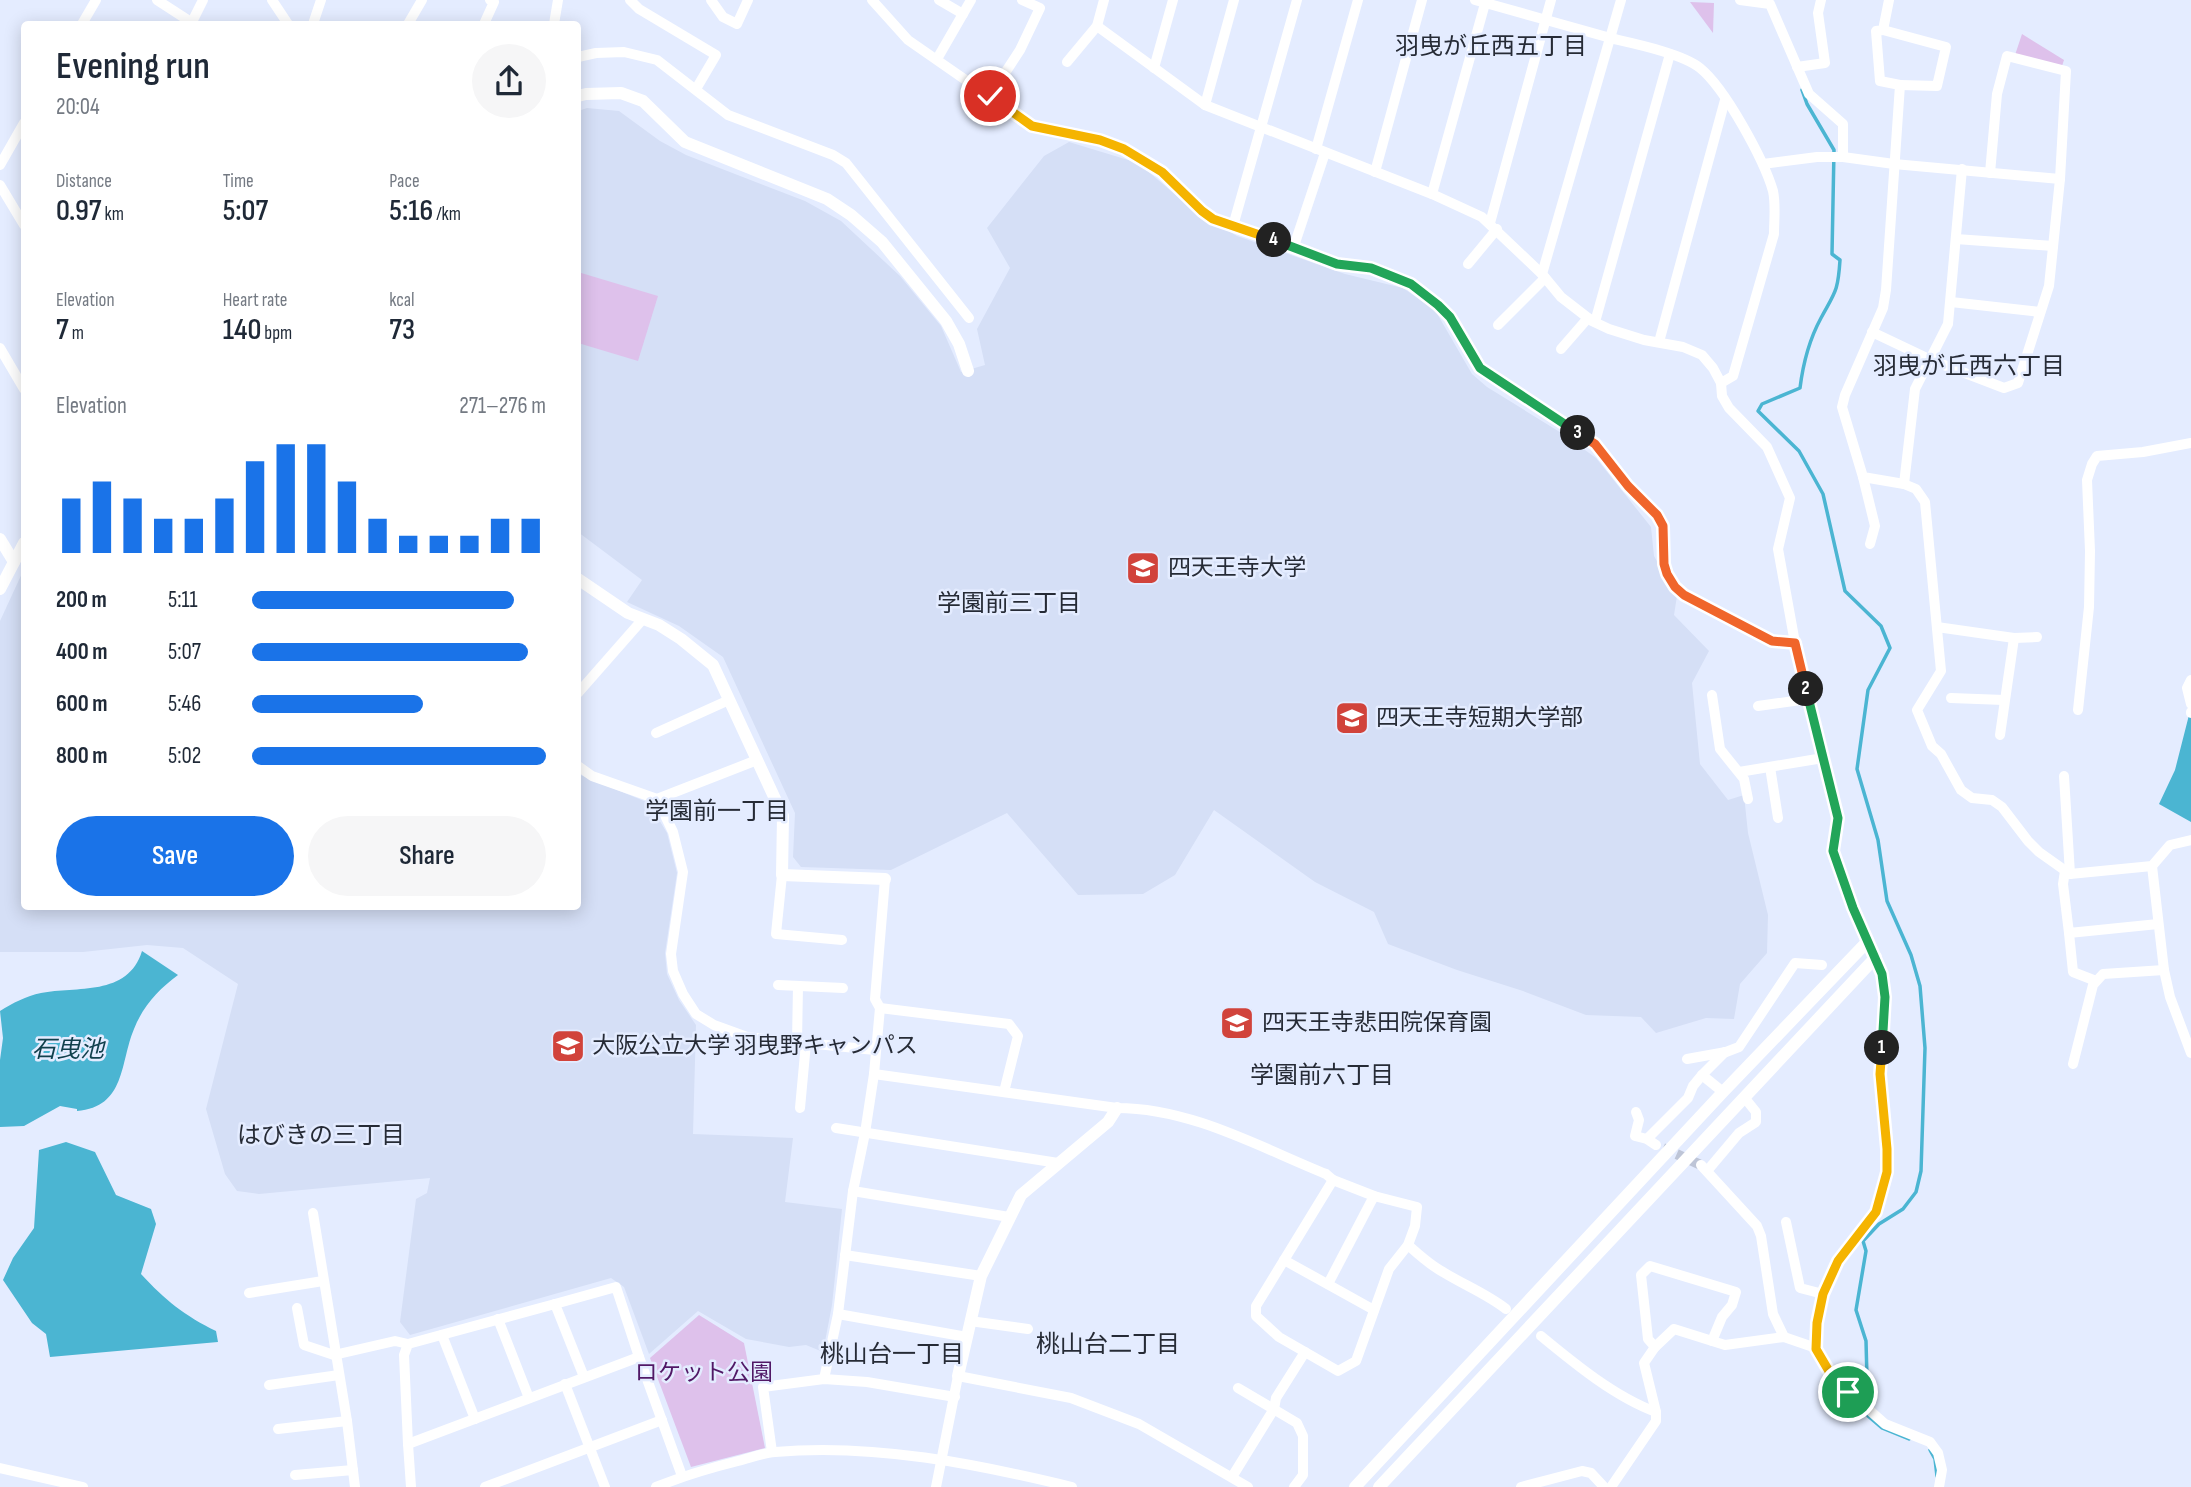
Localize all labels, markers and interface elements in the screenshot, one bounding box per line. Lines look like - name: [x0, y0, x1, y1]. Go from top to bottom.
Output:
- district label: 羽曳が丘西五丁目: [1395, 32, 1587, 61]
- text: Evening run: [56, 44, 210, 89]
- button: share: [472, 44, 546, 118]
- pin: [960, 66, 1020, 126]
- icon: check: [971, 77, 1009, 115]
- text: 20:04: [56, 93, 100, 121]
- text: Distance: [56, 170, 112, 193]
- text: Time: [223, 170, 254, 193]
- text: Pace: [389, 170, 420, 193]
- text: 0.97: [56, 193, 101, 229]
- text: 5:07: [223, 193, 268, 229]
- text: 5:16: [389, 193, 433, 229]
- text: km: [101, 203, 124, 226]
- text: /km: [433, 203, 461, 226]
- pin: 4: [1256, 222, 1292, 258]
- text: 4: [1269, 228, 1278, 251]
- text: Elevation: [56, 289, 115, 312]
- text: Heart rate: [223, 289, 288, 312]
- text: kcal: [389, 289, 414, 312]
- text: 7: [56, 312, 69, 348]
- text: 140: [223, 312, 261, 348]
- text: 73: [389, 312, 415, 348]
- text: m: [69, 322, 84, 345]
- text: bpm: [261, 322, 292, 345]
- district label: 羽曳が丘西六丁目: [1873, 352, 2065, 381]
- text: Elevation: [56, 392, 127, 420]
- text: 271–276 m: [459, 392, 546, 420]
- pin: 3: [1560, 416, 1596, 450]
- text: 3: [1573, 421, 1582, 444]
- school or university icon: 四天王寺大学: [1124, 549, 1162, 587]
- place label: 四天王寺大学: [1168, 554, 1306, 582]
- text: 200 m: [56, 586, 107, 614]
- text: 5:11: [168, 586, 198, 614]
- district label: 学園前三丁目: [937, 589, 1081, 618]
- text: 400 m: [56, 638, 107, 666]
- text: 5:07: [168, 638, 201, 666]
- pin: 2: [1788, 672, 1824, 706]
- text: 2: [1801, 677, 1810, 700]
- text: 600 m: [56, 690, 108, 718]
- text: 5:46: [168, 690, 201, 718]
- school or university icon: 四天王寺短期大学部: [1333, 699, 1371, 737]
- place label: 四天王寺短期大学部: [1376, 704, 1583, 732]
- text: 800 m: [56, 742, 108, 770]
- text: 5:02: [168, 742, 201, 770]
- district label: 学園前一丁目: [645, 797, 789, 826]
- button: Save: [56, 816, 294, 896]
- button: Share: [308, 816, 546, 896]
- school or university icon: 四天王寺悲田院保育園: [1218, 1004, 1256, 1042]
- place label: 四天王寺悲田院保育園: [1262, 1009, 1492, 1037]
- school or university icon: 大阪公立大学 羽曳野キャンパス: [549, 1027, 587, 1065]
- pin: 1: [1864, 1030, 1899, 1066]
- place label: 大阪公立大学 羽曳野キャンパス: [592, 1032, 918, 1060]
- water label: 石曳池: [32, 1035, 106, 1064]
- text: 1: [1878, 1036, 1885, 1059]
- district label: 学園前六丁目: [1250, 1061, 1394, 1090]
- district label: はびきの三丁目: [237, 1121, 405, 1150]
- district label: 桃山台二丁目: [1036, 1330, 1180, 1359]
- district label: 桃山台一丁目: [820, 1340, 964, 1369]
- park label: ロケット公園: [635, 1359, 773, 1387]
- pin: [1818, 1362, 1878, 1422]
- icon: arrive: [1829, 1373, 1867, 1411]

